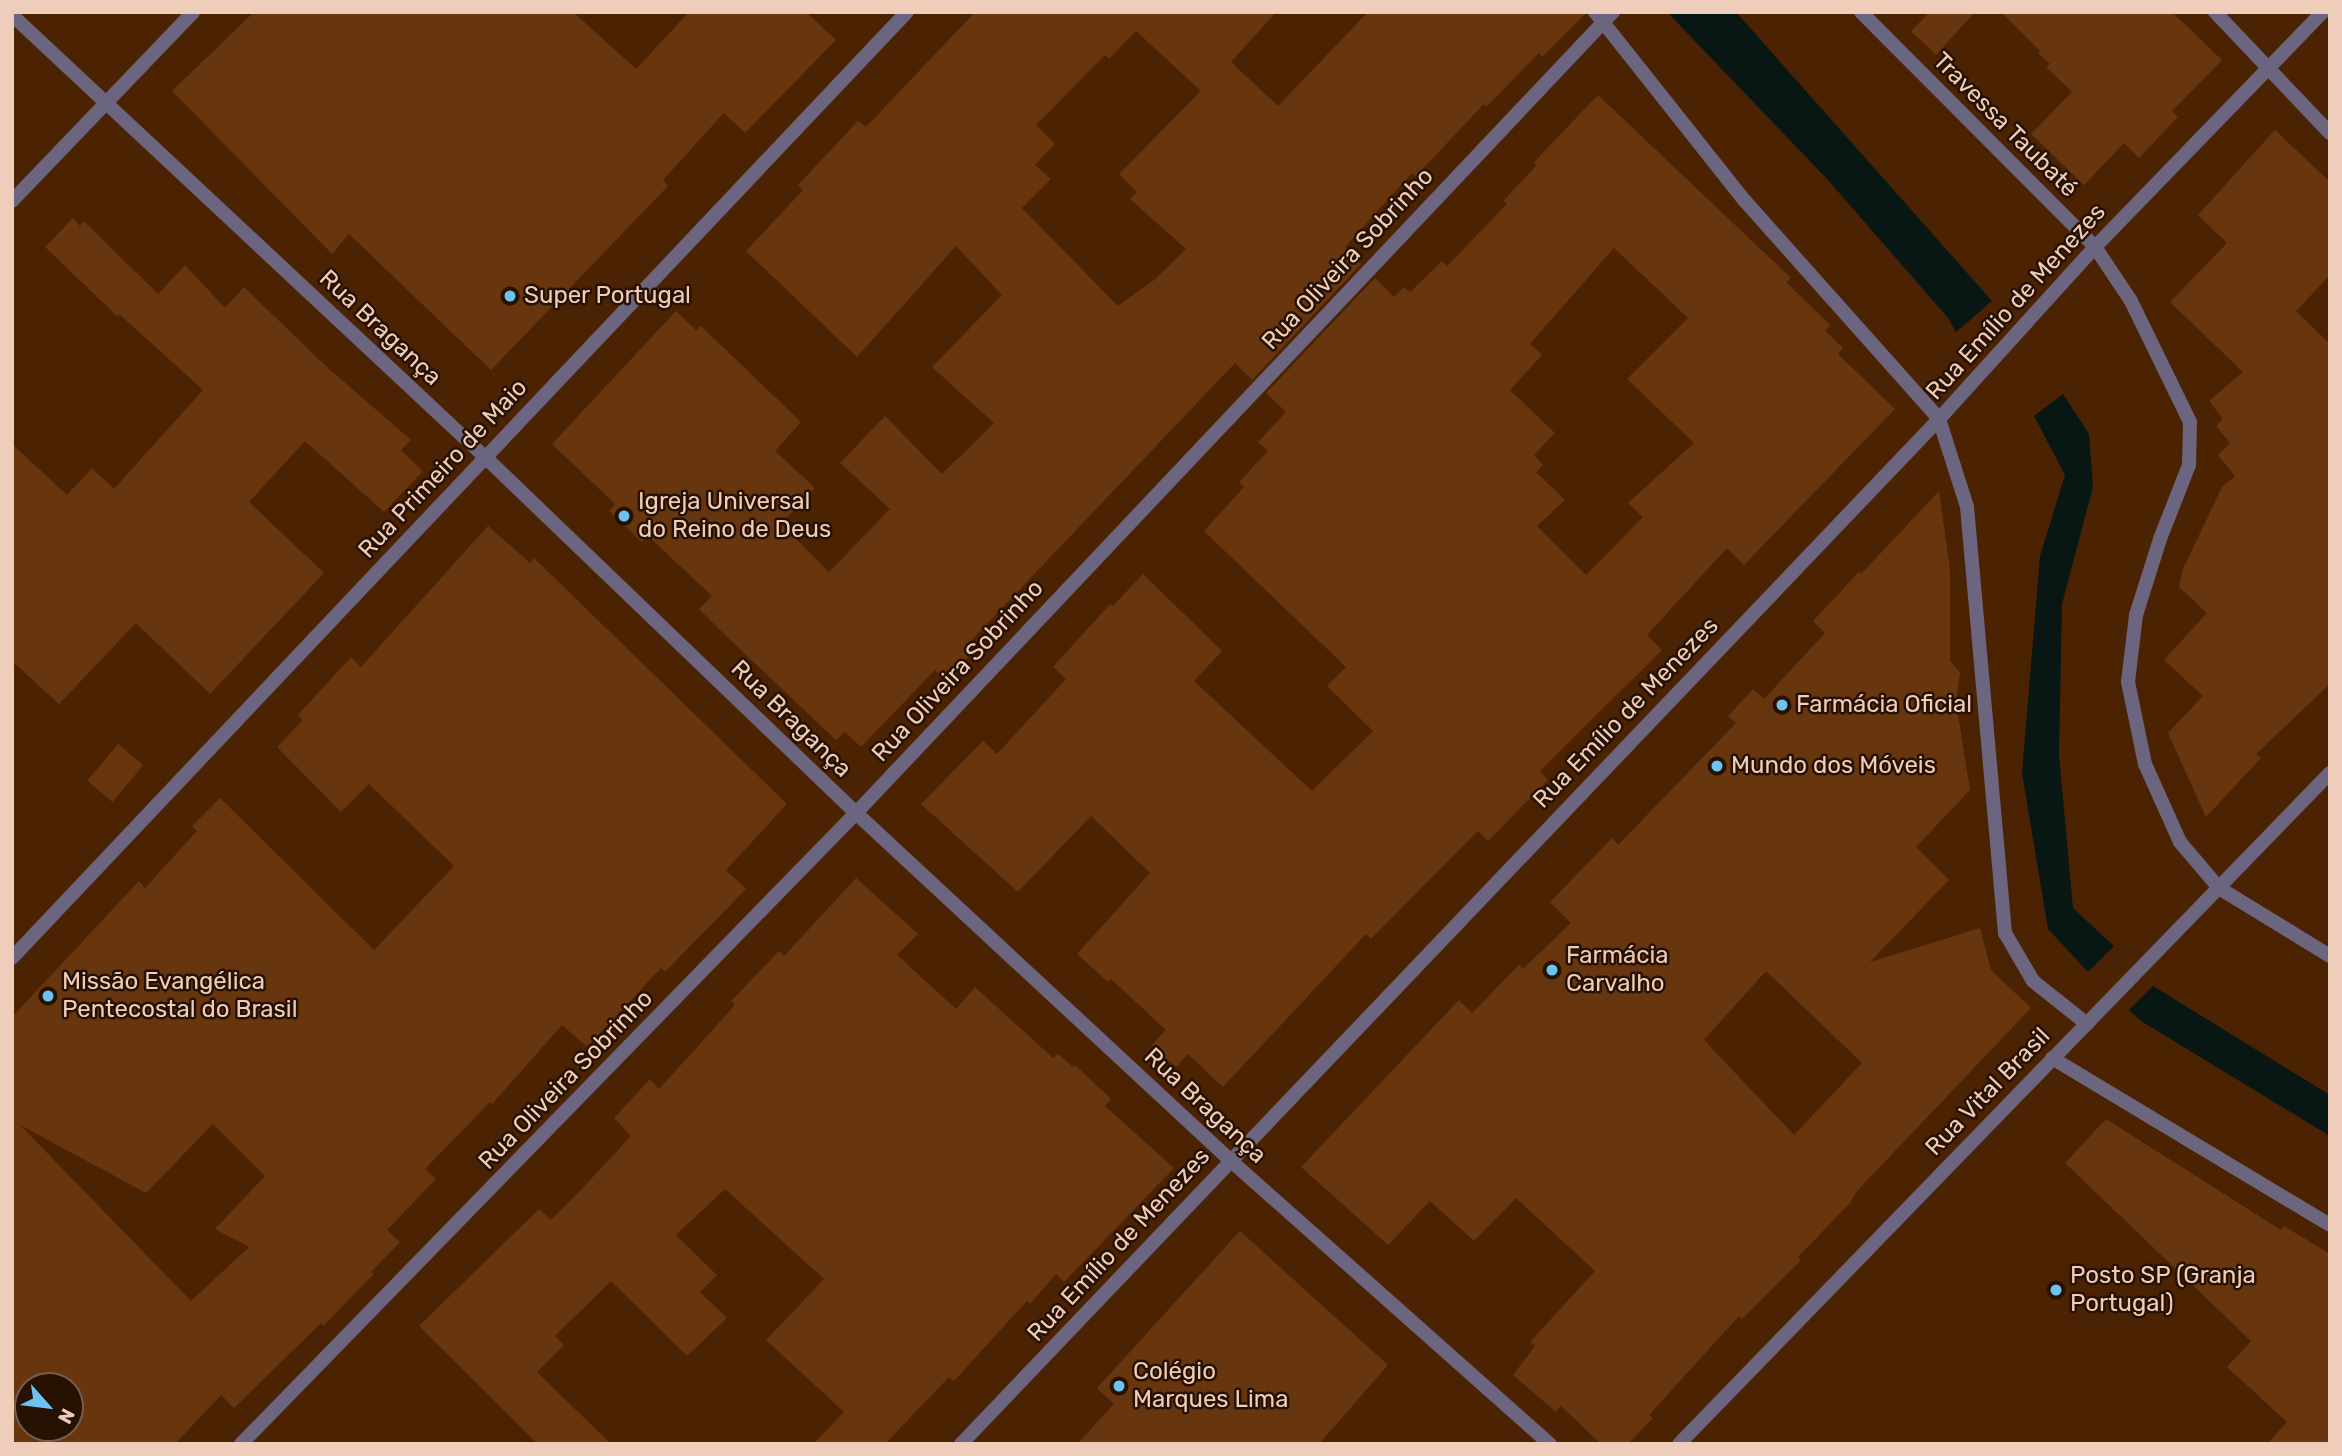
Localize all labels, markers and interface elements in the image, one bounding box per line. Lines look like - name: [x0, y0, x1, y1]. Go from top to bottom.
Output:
- street label: Travessa Taubaté: [1926, 46, 2084, 204]
- street label: Rua Oliveira Sobrinho: [1256, 162, 1440, 356]
- street label: Rua Emílio de Menezes: [1920, 198, 2112, 406]
- street label: Rua Bragança: [313, 264, 447, 392]
- place label: Super Portugal: [524, 282, 692, 310]
- marker: Super Portugal: [502, 288, 518, 304]
- street label: Rua Primeiro de Maio: [353, 374, 533, 564]
- place label: Igreja Universal do Reino de Deus: [638, 488, 831, 544]
- marker: Igreja Universal do Reino de Deus: [616, 508, 632, 524]
- street label: Rua Oliveira Sobrinho: [866, 574, 1050, 768]
- street label: Rua Emílio de Menezes: [1527, 612, 1725, 814]
- street label: Rua Bragança: [725, 654, 857, 784]
- place label: Farmácia Oficial: [1796, 691, 1972, 719]
- marker: Farmácia Oficial: [1774, 697, 1790, 713]
- place label: Mundo dos Móveis: [1731, 752, 1936, 780]
- marker: Mundo dos Móveis: [1709, 758, 1725, 774]
- place label: Farmácia Carvalho: [1566, 942, 1669, 998]
- marker: Farmácia Carvalho: [1544, 962, 1560, 978]
- place label: Missão Evangélica Pentecostal do Brasil: [62, 968, 297, 1024]
- street label: Rua Oliveira Sobrinho: [473, 984, 659, 1176]
- marker: Missão Evangélica Pentecostal do Brasil: [40, 988, 56, 1004]
- street label: Rua Vital Brasil: [1920, 1022, 2056, 1162]
- street label: Rua Bragança: [1138, 1042, 1272, 1170]
- street label: Rua Emílio de Menezes: [1022, 1142, 1216, 1348]
- place label: Posto SP (Granja Portugal): [2070, 1262, 2256, 1318]
- marker: Posto SP (Granja Portugal): [2048, 1282, 2064, 1298]
- place label: Colégio Marques Lima: [1133, 1358, 1288, 1414]
- north arrow: [14, 1372, 84, 1442]
- marker: Colégio Marques Lima: [1111, 1378, 1127, 1394]
- text: N: [53, 1405, 80, 1428]

